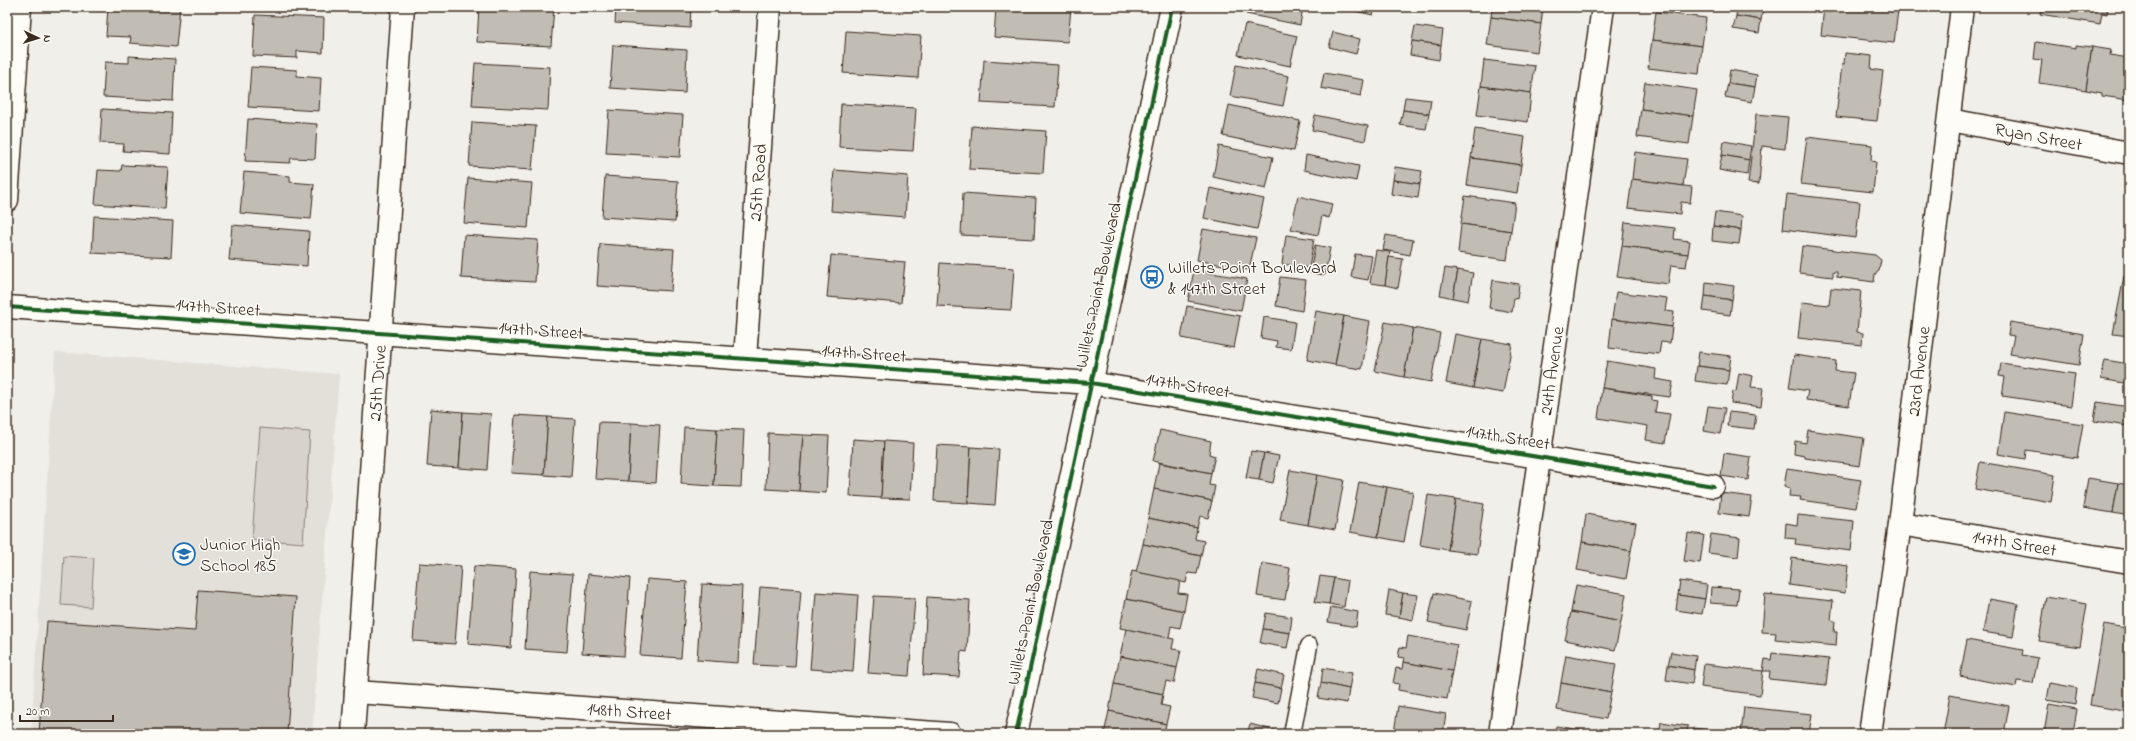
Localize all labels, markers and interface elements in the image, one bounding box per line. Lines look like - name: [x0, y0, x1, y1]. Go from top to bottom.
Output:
- north arrow: [18, 18, 58, 58]
- text: N: [39, 34, 55, 43]
- street label: Ryan Street: [1992, 118, 2084, 159]
- street label: 25th Road: [744, 143, 775, 222]
- street label: Willets Point Boulevard: [1070, 200, 1130, 371]
- place label: Willets Point Boulevard & 147th Street: [1168, 256, 1336, 303]
- bus stop icon: Willets Point Boulevard & 147th Street: [1139, 264, 1165, 290]
- street label: 147th Street: [175, 293, 261, 325]
- street label: 147th Street: [498, 316, 584, 348]
- street label: 24th Avenue: [1534, 324, 1573, 417]
- street label: 23rd Avenue: [1902, 324, 1939, 418]
- street label: 147th Street: [821, 339, 907, 371]
- street label: 25th Drive: [364, 343, 395, 422]
- street label: 147th Street: [1144, 367, 1232, 406]
- street label: 147th Street: [1464, 419, 1552, 458]
- street label: Willets Point Boulevard: [1002, 517, 1062, 688]
- street label: 147th Street: [1970, 525, 2058, 565]
- place label: Junior High School 185: [200, 533, 280, 580]
- school or university icon: Junior High School 185: [171, 541, 197, 567]
- scale bar: [20, 697, 113, 723]
- street label: 148th Street: [586, 697, 672, 729]
- text: 20 m: [26, 703, 49, 721]

